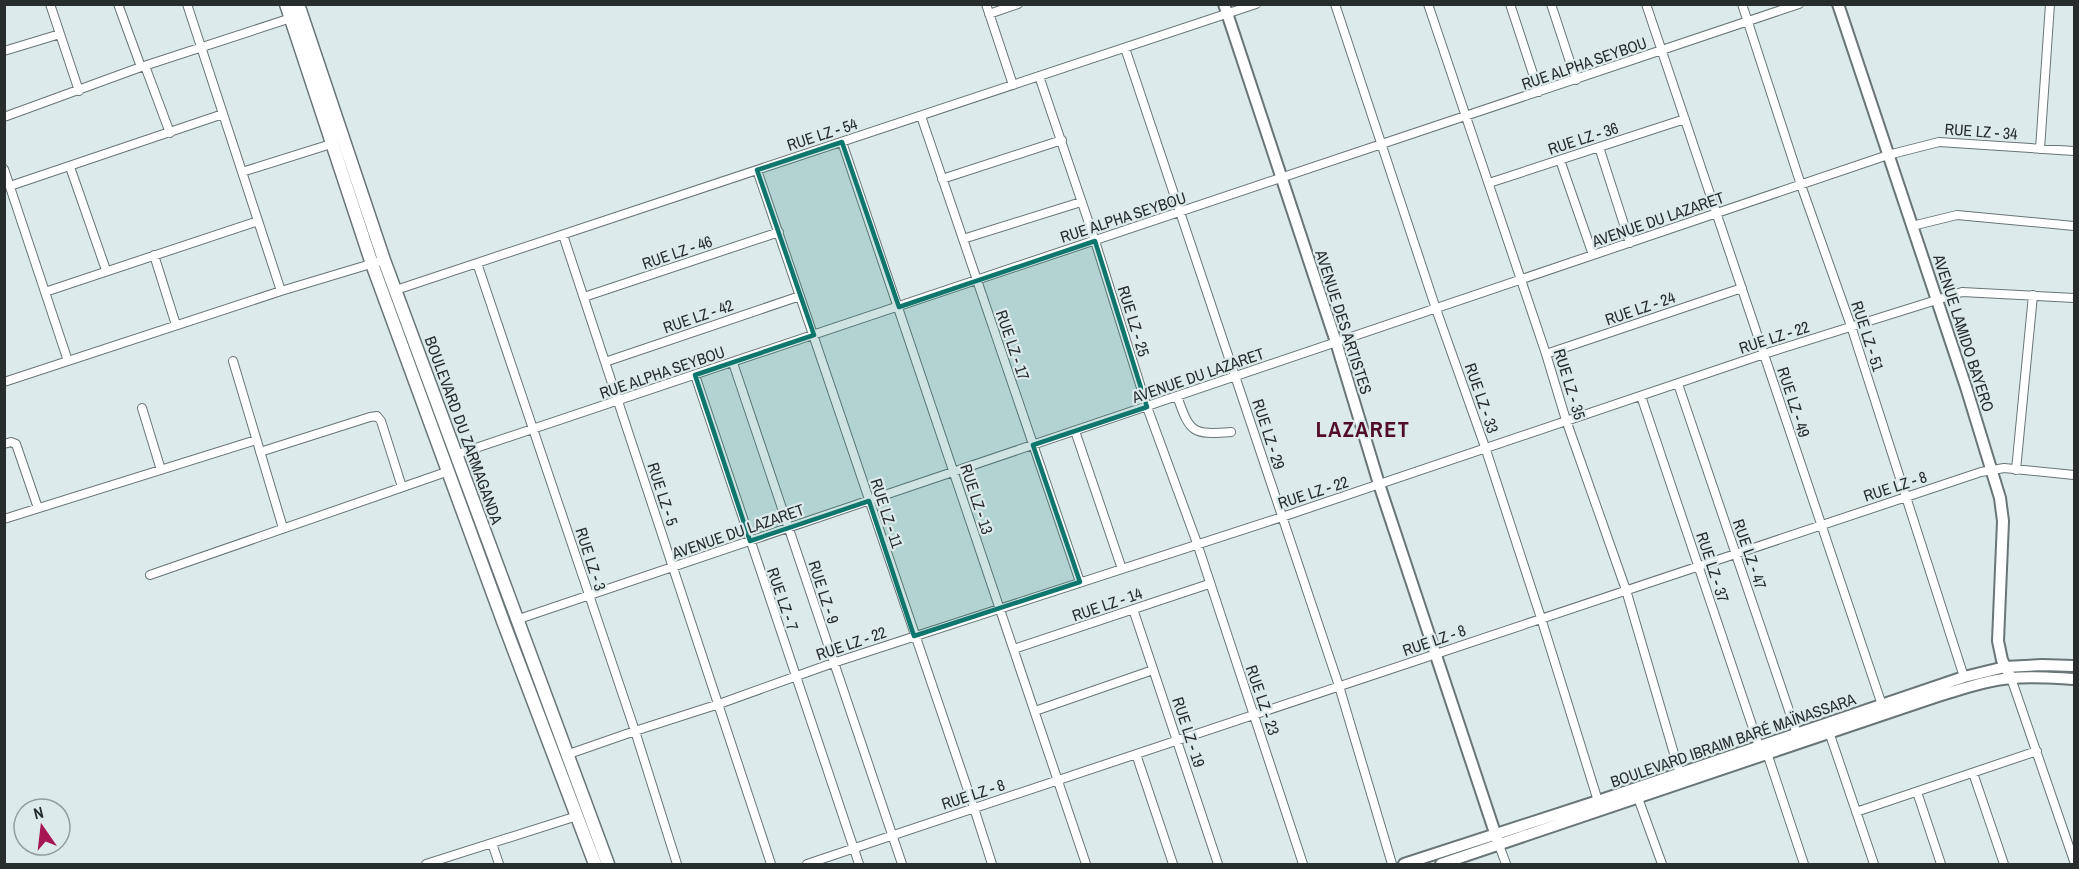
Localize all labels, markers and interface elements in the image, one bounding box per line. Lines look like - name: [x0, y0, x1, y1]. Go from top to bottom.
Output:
- street label: RUE ALPHA SEYBOU: [1518, 31, 1650, 95]
- street label: RUE LZ - 54: [784, 112, 860, 156]
- street label: RUE LZ - 36: [1545, 116, 1621, 160]
- street label: RUE LZ - 34: [1944, 117, 2018, 145]
- street label: RUE ALPHA SEYBOU: [1057, 186, 1189, 248]
- street label: AVENUE DU LAZARET: [1588, 186, 1727, 252]
- street label: RUE LZ - 46: [639, 230, 715, 274]
- street label: AVENUE DES ARTISTES: [1310, 246, 1378, 397]
- street label: AVENUE LAMIDO BAYERO: [1928, 251, 2000, 415]
- street label: RUE LZ - 25: [1113, 283, 1155, 359]
- street label: RUE LZ - 24: [1602, 286, 1678, 330]
- street label: RUE LZ - 42: [660, 294, 736, 338]
- street label: RUE LZ - 51: [1846, 298, 1890, 375]
- street label: RUE LZ - 17: [991, 307, 1035, 383]
- street label: RUE LZ - 22: [1736, 315, 1812, 359]
- street label: BOULEVARD DU ZARMAGANDA: [420, 333, 508, 527]
- street label: RUE ALPHA SEYBOU: [596, 340, 728, 404]
- street label: AVENUE DU LAZARET: [1128, 342, 1267, 408]
- street label: RUE LZ - 35: [1549, 346, 1591, 422]
- street label: RUE LZ - 33: [1460, 360, 1504, 436]
- street label: RUE LZ - 49: [1772, 364, 1816, 440]
- street label: RUE LZ - 29: [1247, 396, 1291, 472]
- district label: LAZARET: [1316, 414, 1410, 444]
- street label: RUE LZ - 5: [642, 459, 684, 529]
- street label: RUE LZ - 13: [955, 461, 999, 537]
- street label: RUE LZ - 8: [1860, 465, 1930, 507]
- street label: RUE LZ - 22: [1275, 470, 1351, 514]
- street label: RUE LZ - 11: [865, 475, 909, 551]
- street label: AVENUE DU LAZARET: [668, 498, 807, 564]
- street label: RUE LZ - 47: [1728, 516, 1772, 592]
- street label: RUE LZ - 3: [570, 524, 612, 594]
- street label: RUE LZ - 37: [1691, 529, 1735, 605]
- street label: RUE LZ - 9: [803, 557, 845, 627]
- street label: RUE LZ - 7: [762, 564, 804, 634]
- street label: RUE LZ - 14: [1069, 582, 1145, 626]
- street label: RUE LZ - 8: [1399, 619, 1469, 661]
- street label: RUE LZ - 22: [813, 621, 889, 665]
- street label: RUE LZ - 23: [1241, 662, 1285, 738]
- street label: BOULEVARD IBRAIM BARÉ MAÏNASSARA: [1608, 688, 1859, 792]
- street label: RUE LZ - 19: [1167, 694, 1211, 770]
- street label: RUE LZ - 8: [938, 773, 1008, 815]
- north arrow: [12, 797, 72, 857]
- text: N: [31, 801, 46, 824]

